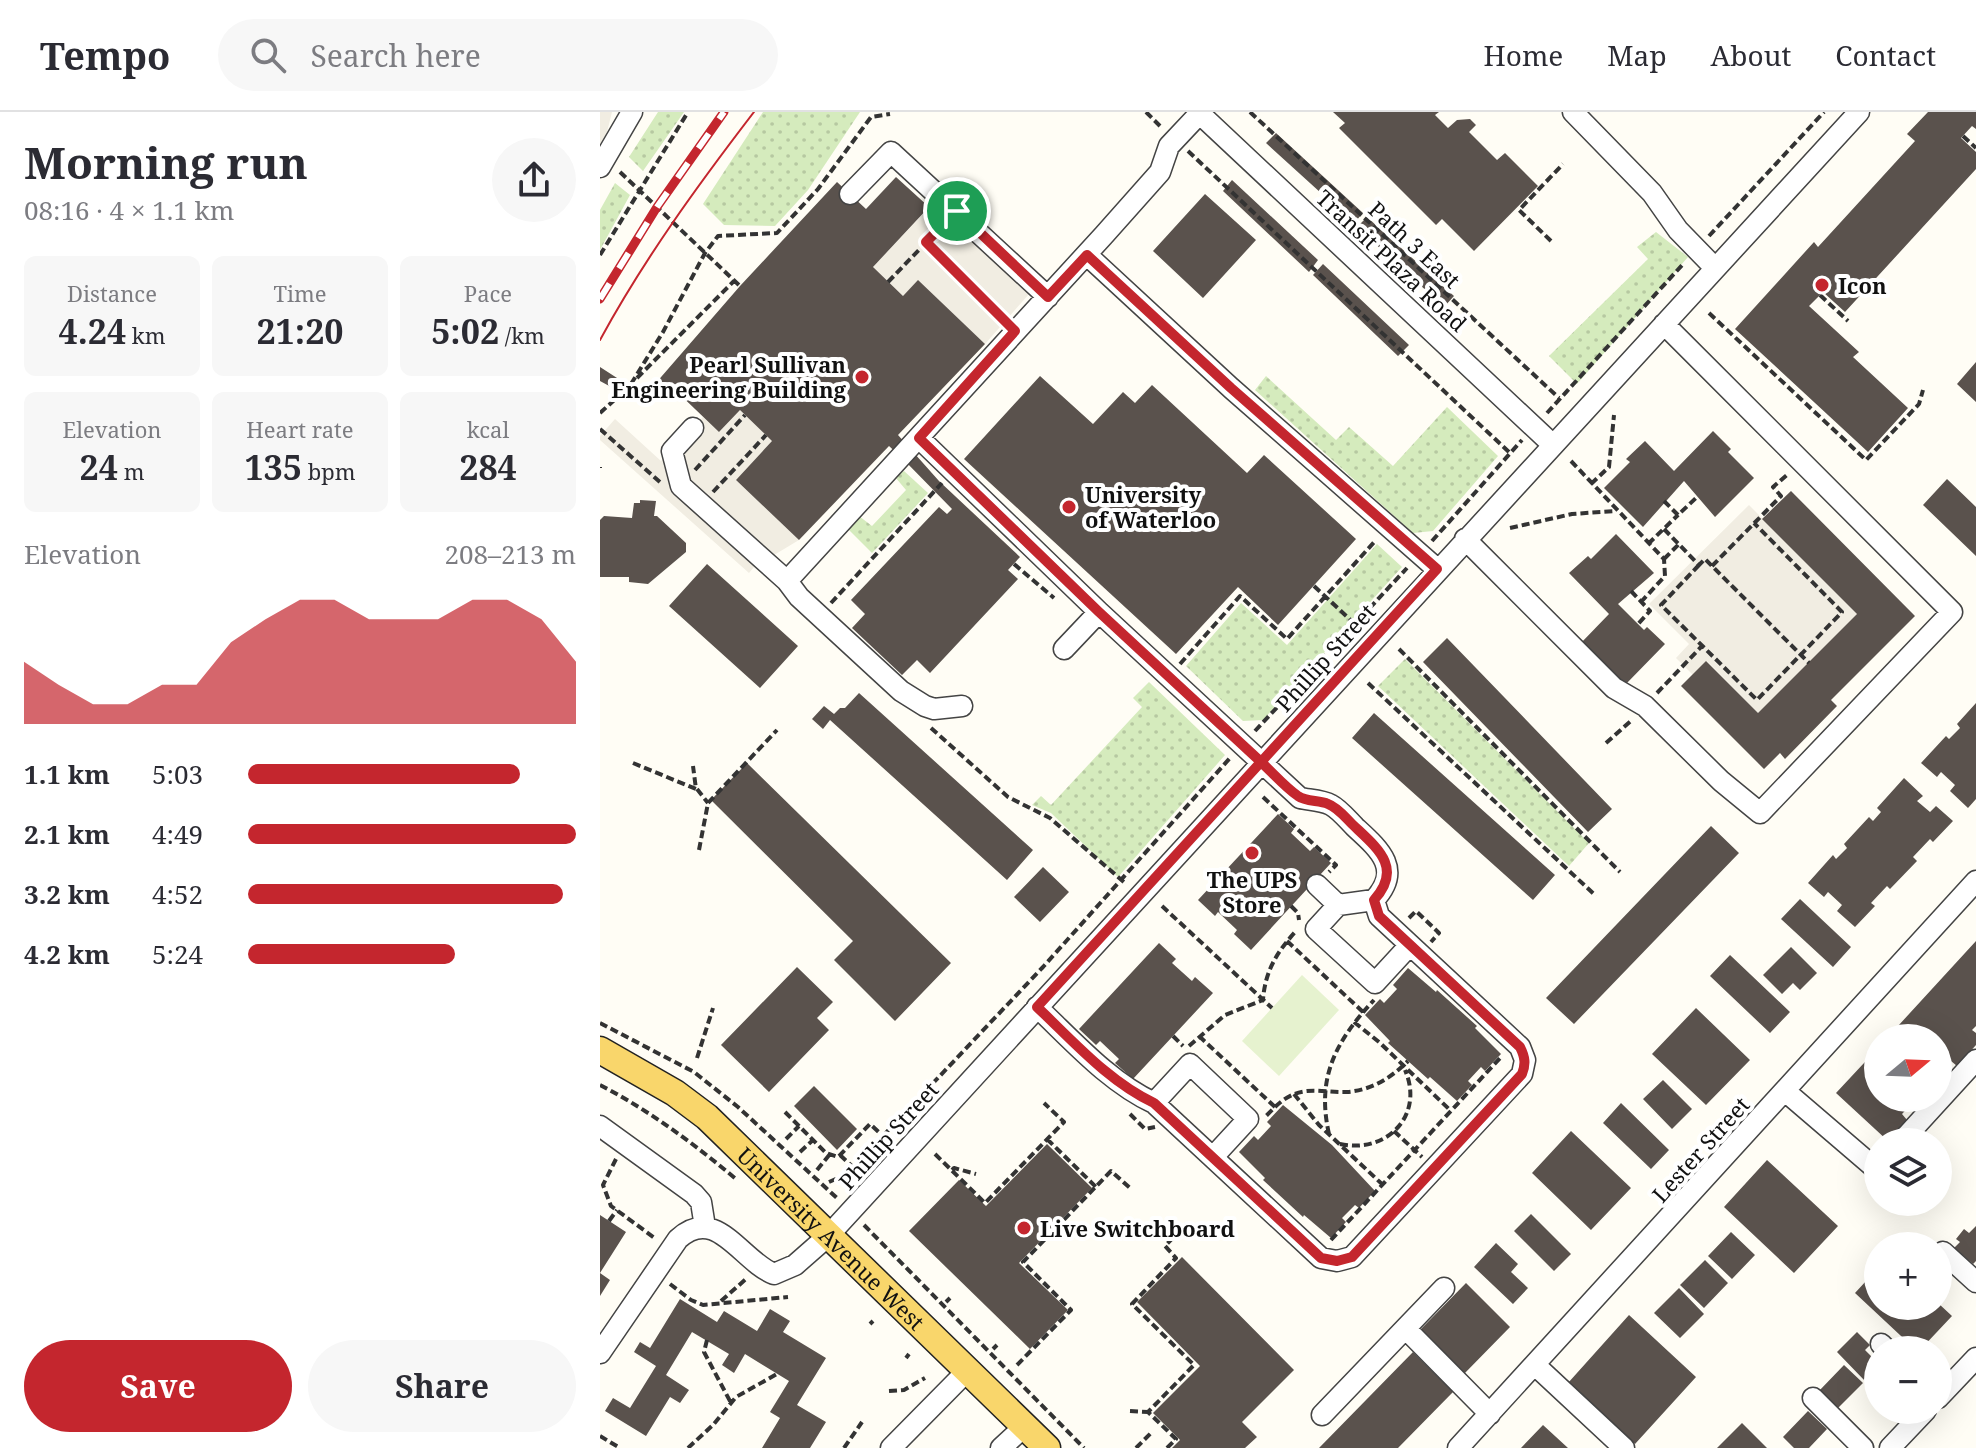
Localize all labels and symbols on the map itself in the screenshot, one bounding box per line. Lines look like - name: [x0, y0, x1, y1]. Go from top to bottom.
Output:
- pin: [923, 177, 991, 245]
- street label: Transit Plaza Road: [1310, 182, 1474, 338]
- street label: Path 3 East: [1363, 194, 1467, 294]
- place label: Icon: [1838, 270, 1887, 300]
- marker: Icon: [1813, 276, 1831, 294]
- place label: Pearl Sullivan Engineering Building: [611, 349, 847, 404]
- marker: Pearl Sullivan Engineering Building: [853, 368, 871, 386]
- place label: University of Waterloo: [1085, 479, 1216, 534]
- marker: University of Waterloo: [1060, 498, 1078, 516]
- street label: Phillip Street: [1268, 596, 1382, 717]
- marker: The UPS Store: [1243, 844, 1261, 862]
- place label: The UPS Store: [1207, 864, 1297, 919]
- north arrow: [1864, 1024, 1952, 1112]
- street label: Phillip Street: [831, 1074, 945, 1195]
- street label: Lester Street: [1645, 1090, 1756, 1208]
- street label: University Avenue West: [731, 1140, 932, 1336]
- place label: Live Switchboard: [1040, 1213, 1235, 1243]
- marker: Live Switchboard: [1015, 1219, 1033, 1237]

